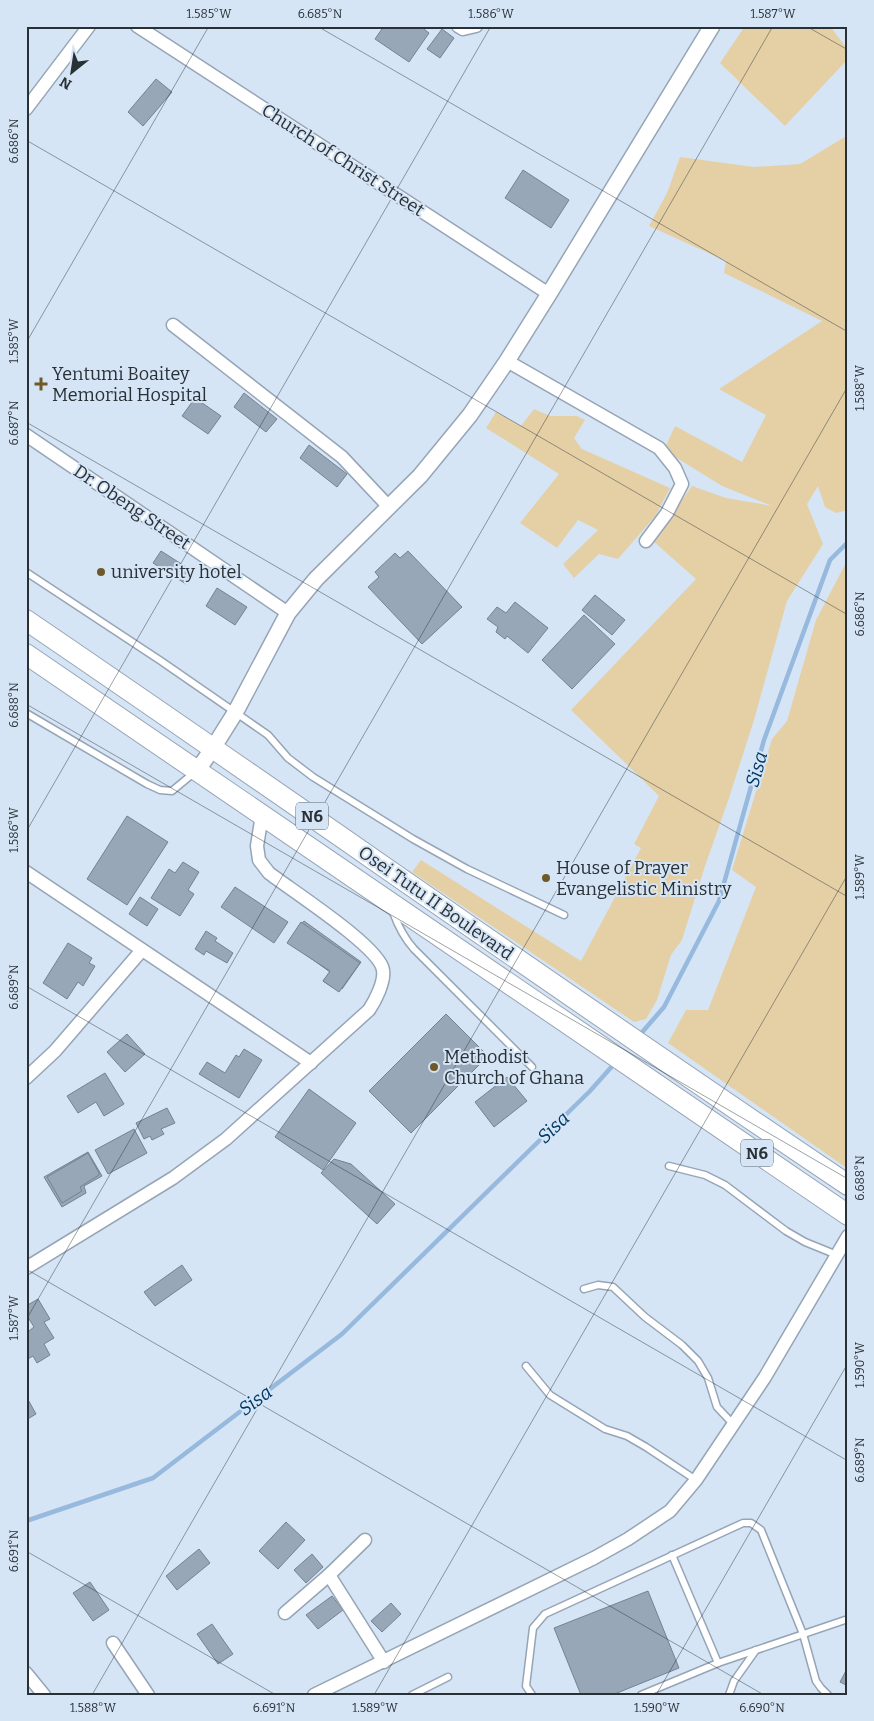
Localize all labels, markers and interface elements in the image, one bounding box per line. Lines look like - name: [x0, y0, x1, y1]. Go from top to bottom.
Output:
- text: 1.585°W: [187, 7, 232, 21]
- text: 6.685°N: [298, 7, 343, 21]
- text: 1.586°W: [468, 7, 514, 21]
- text: 1.587°W: [750, 7, 796, 21]
- north arrow: [48, 48, 98, 98]
- text: N: [57, 73, 75, 93]
- street label: Church of Christ Street: [257, 99, 429, 221]
- text: 6.686°N: [7, 118, 21, 164]
- text: 1.585°W: [7, 318, 21, 363]
- place label: Yentumi Boaitey Memorial Hospital: [52, 363, 207, 406]
- text: 1.588°W: [853, 364, 867, 411]
- marker: Yentumi Boaitey Memorial Hospital: [34, 377, 48, 391]
- text: 6.687°N: [7, 400, 21, 445]
- street label: Dr. Obeng Street: [69, 460, 195, 554]
- place label: university hotel: [111, 561, 242, 583]
- marker: university hotel: [95, 566, 107, 578]
- text: 6.686°N: [853, 591, 867, 637]
- text: 6.688°N: [7, 682, 21, 728]
- water label: Sisa: [740, 749, 772, 790]
- road number: N6: [296, 802, 328, 829]
- text: 1.586°W: [7, 807, 21, 853]
- street label: Osei Tutu II Boulevard: [354, 841, 518, 965]
- text: 1.589°W: [853, 854, 867, 900]
- place label: House of Prayer Evangelistic Ministry: [556, 857, 732, 900]
- marker: House of Prayer Evangelistic Ministry: [540, 872, 552, 884]
- text: 6.689°N: [7, 964, 21, 1010]
- place label: Methodist Church of Ghana: [444, 1046, 584, 1089]
- marker: Methodist Church of Ghana: [428, 1061, 440, 1073]
- water label: Sisa: [532, 1107, 574, 1148]
- road number: N6: [741, 1140, 773, 1166]
- text: 6.688°N: [853, 1155, 867, 1201]
- text: 1.587°W: [7, 1295, 21, 1341]
- text: 1.590°W: [853, 1341, 867, 1388]
- water label: Sisa: [234, 1380, 277, 1420]
- text: 6.689°N: [853, 1437, 867, 1483]
- text: 6.691°N: [7, 1529, 21, 1572]
- text: 1.588°W: [70, 1701, 117, 1715]
- text: 6.691°N: [253, 1701, 296, 1715]
- text: 1.589°W: [352, 1701, 398, 1715]
- text: 1.590°W: [634, 1701, 681, 1715]
- text: 6.690°N: [739, 1701, 785, 1715]

